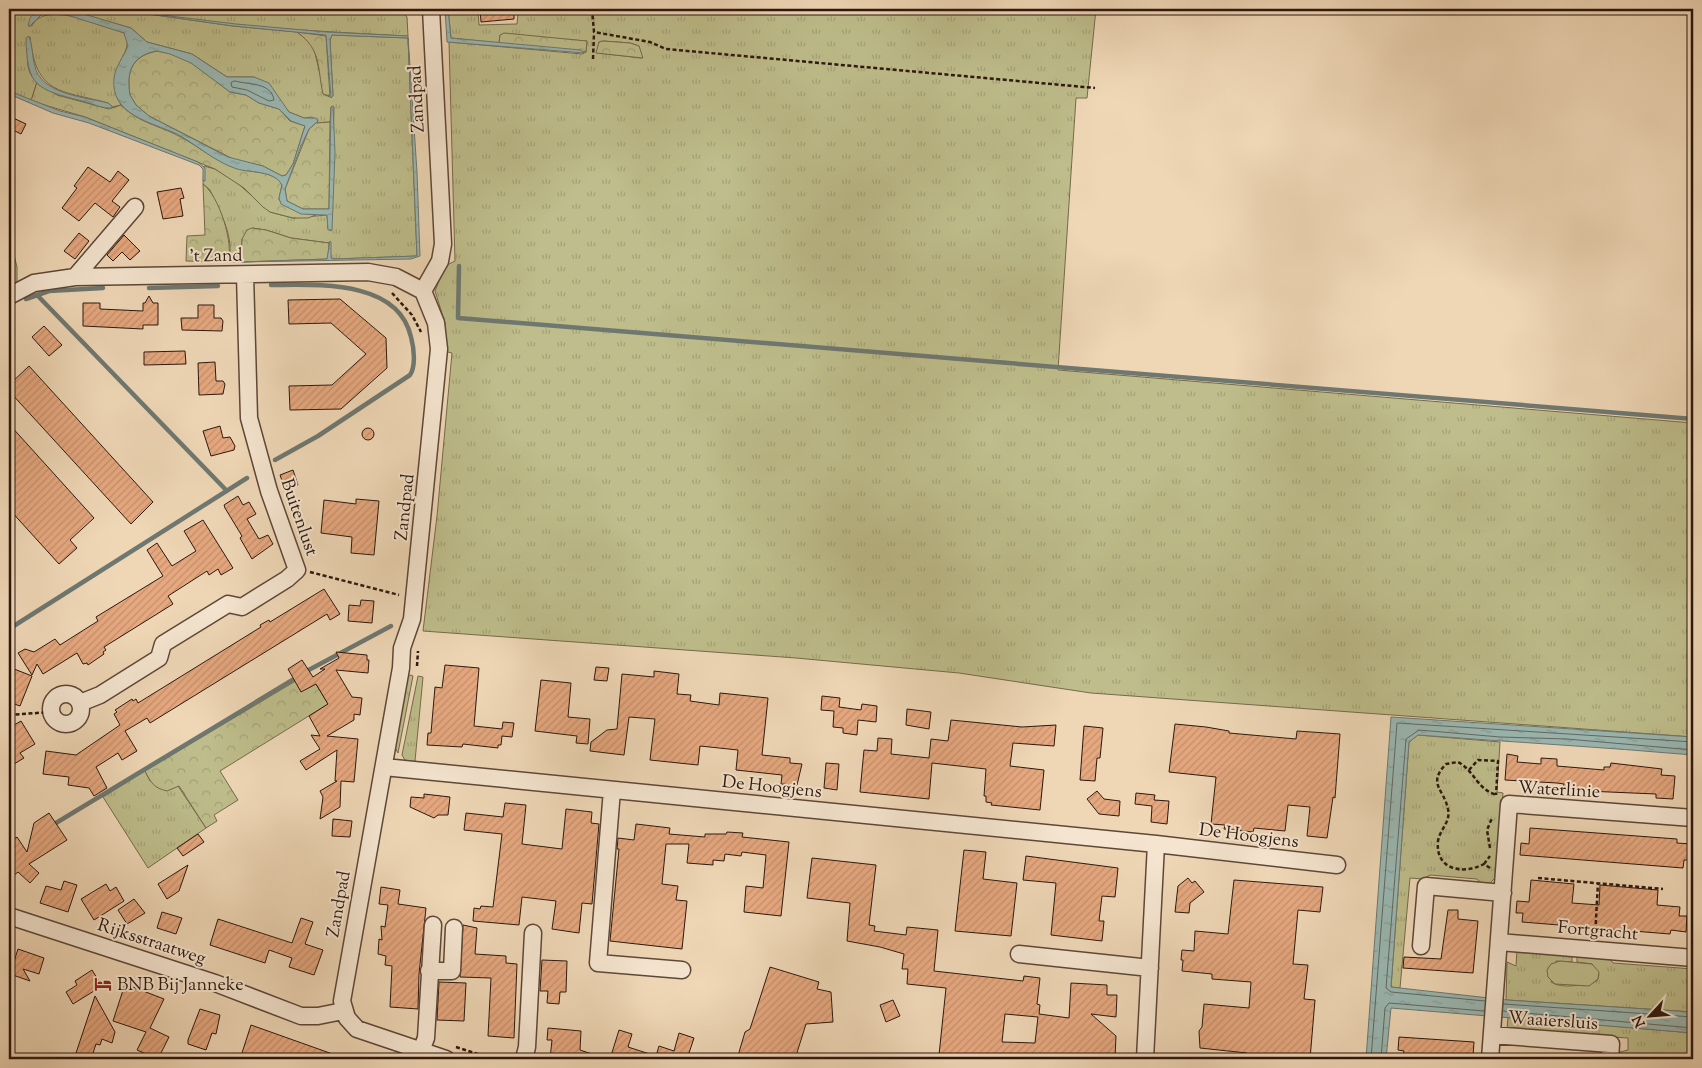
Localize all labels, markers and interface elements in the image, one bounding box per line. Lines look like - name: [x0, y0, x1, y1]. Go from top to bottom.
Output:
- street label: Zandpad: [403, 65, 433, 133]
- street label: 't Zand: [189, 244, 243, 270]
- street label: Zandpad: [390, 472, 422, 542]
- street label: Buitenlust: [273, 475, 323, 560]
- street label: De Hoogjens: [721, 770, 823, 806]
- street label: Waterlinie: [1517, 776, 1601, 806]
- street label: De Hoogjens: [1197, 818, 1300, 856]
- street label: Zandpad: [321, 869, 359, 940]
- street label: Rijksstraatweg: [94, 913, 209, 973]
- street label: Fortgracht: [1557, 916, 1639, 948]
- place label: BNB Bij Janneke: [117, 973, 244, 999]
- hotel icon: BNB Bij Janneke: [93, 974, 113, 994]
- north arrow: [1624, 990, 1674, 1040]
- street label: Waaiersluis: [1507, 1006, 1599, 1038]
- text: N: [1629, 1011, 1652, 1030]

